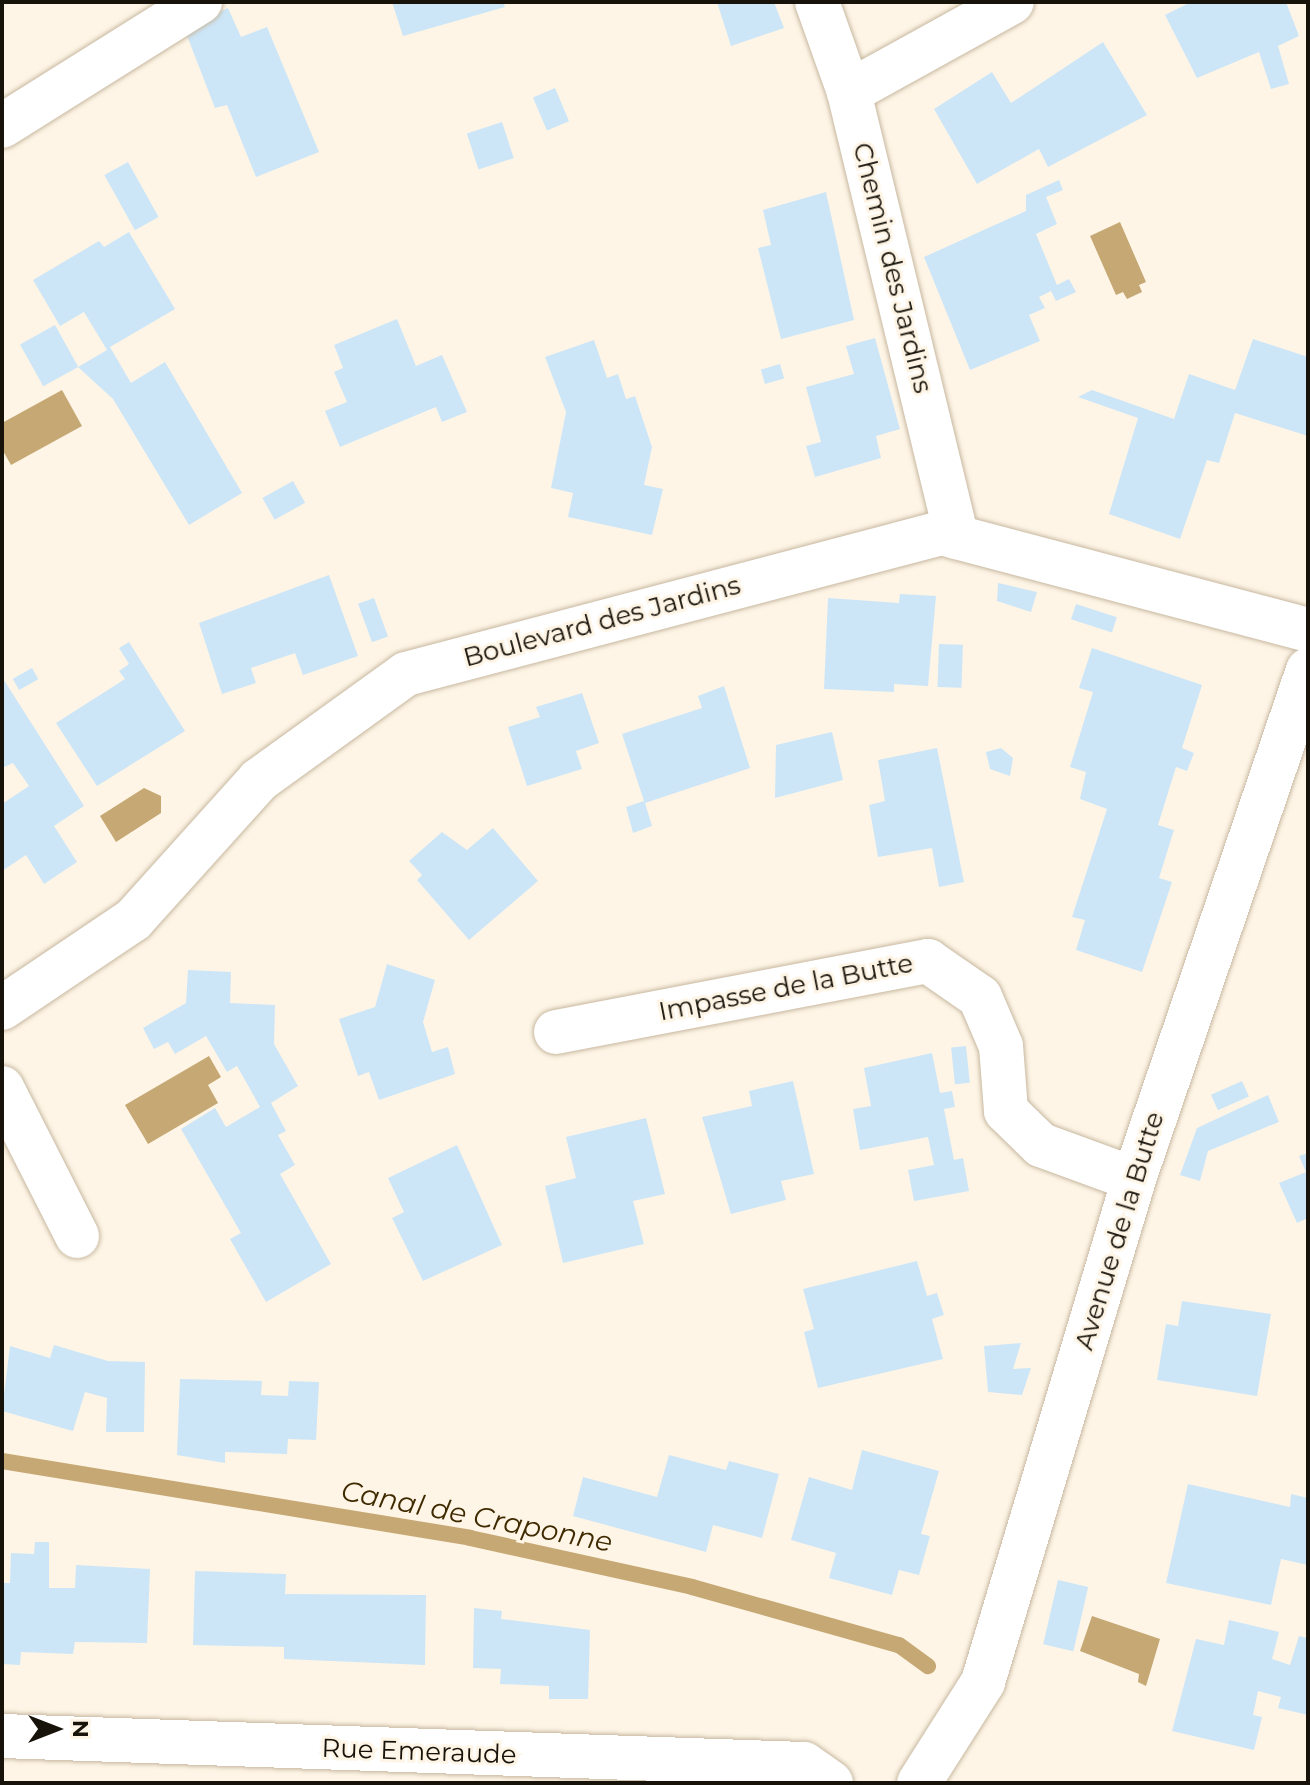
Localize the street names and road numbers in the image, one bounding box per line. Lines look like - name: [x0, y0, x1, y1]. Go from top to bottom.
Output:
- street label: Chemin des Jardins: [846, 140, 938, 396]
- street label: Boulevard des Jardins: [460, 570, 744, 674]
- street label: Impasse de la Butte: [656, 948, 916, 1028]
- street label: Avenue de la Butte: [1069, 1108, 1171, 1354]
- street label: Rue Emeraude: [321, 1733, 517, 1771]

